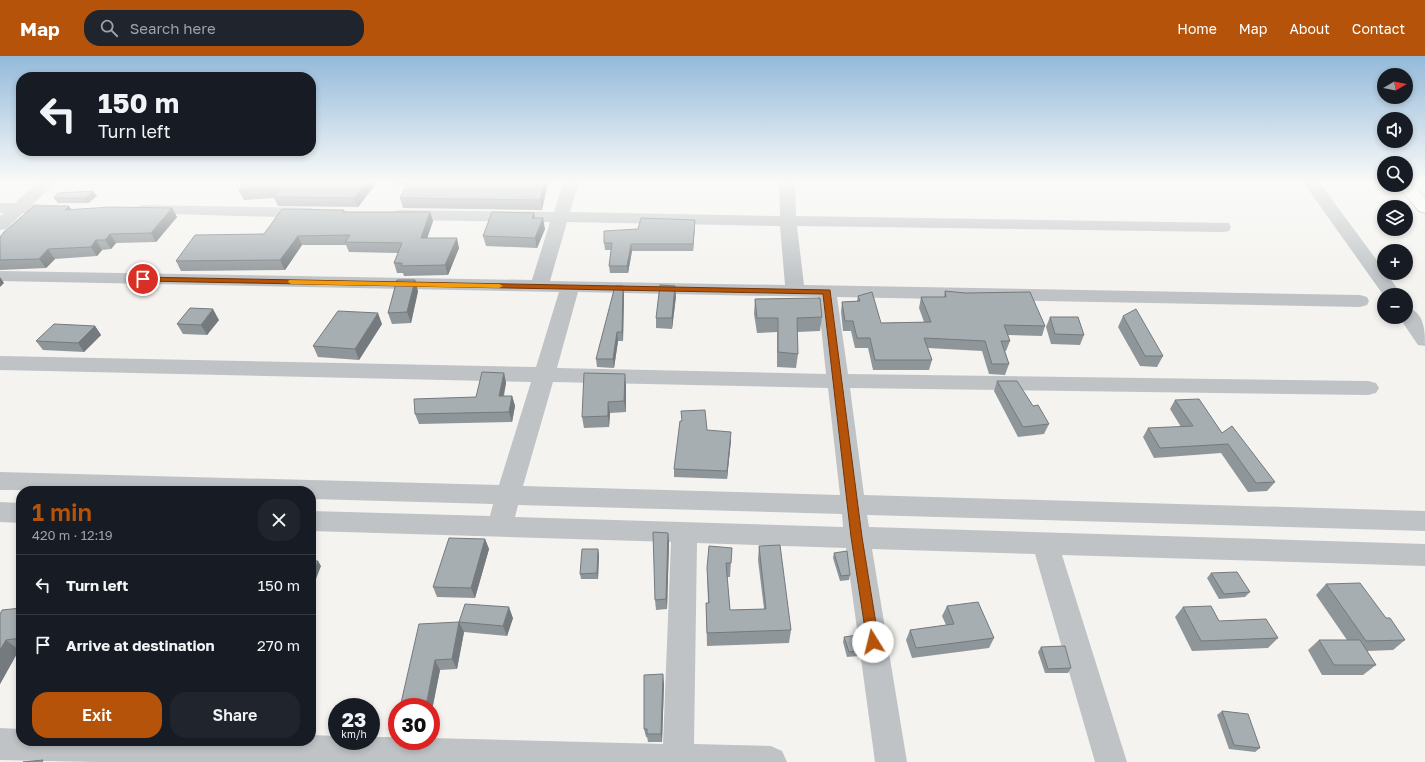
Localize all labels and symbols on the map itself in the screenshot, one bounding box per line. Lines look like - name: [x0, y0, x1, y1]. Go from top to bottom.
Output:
- north arrow: [1377, 68, 1413, 104]
- pin: [126, 262, 160, 296]
- position arrow: [852, 621, 894, 663]
- speed limit sign: 30: [388, 698, 440, 750]

